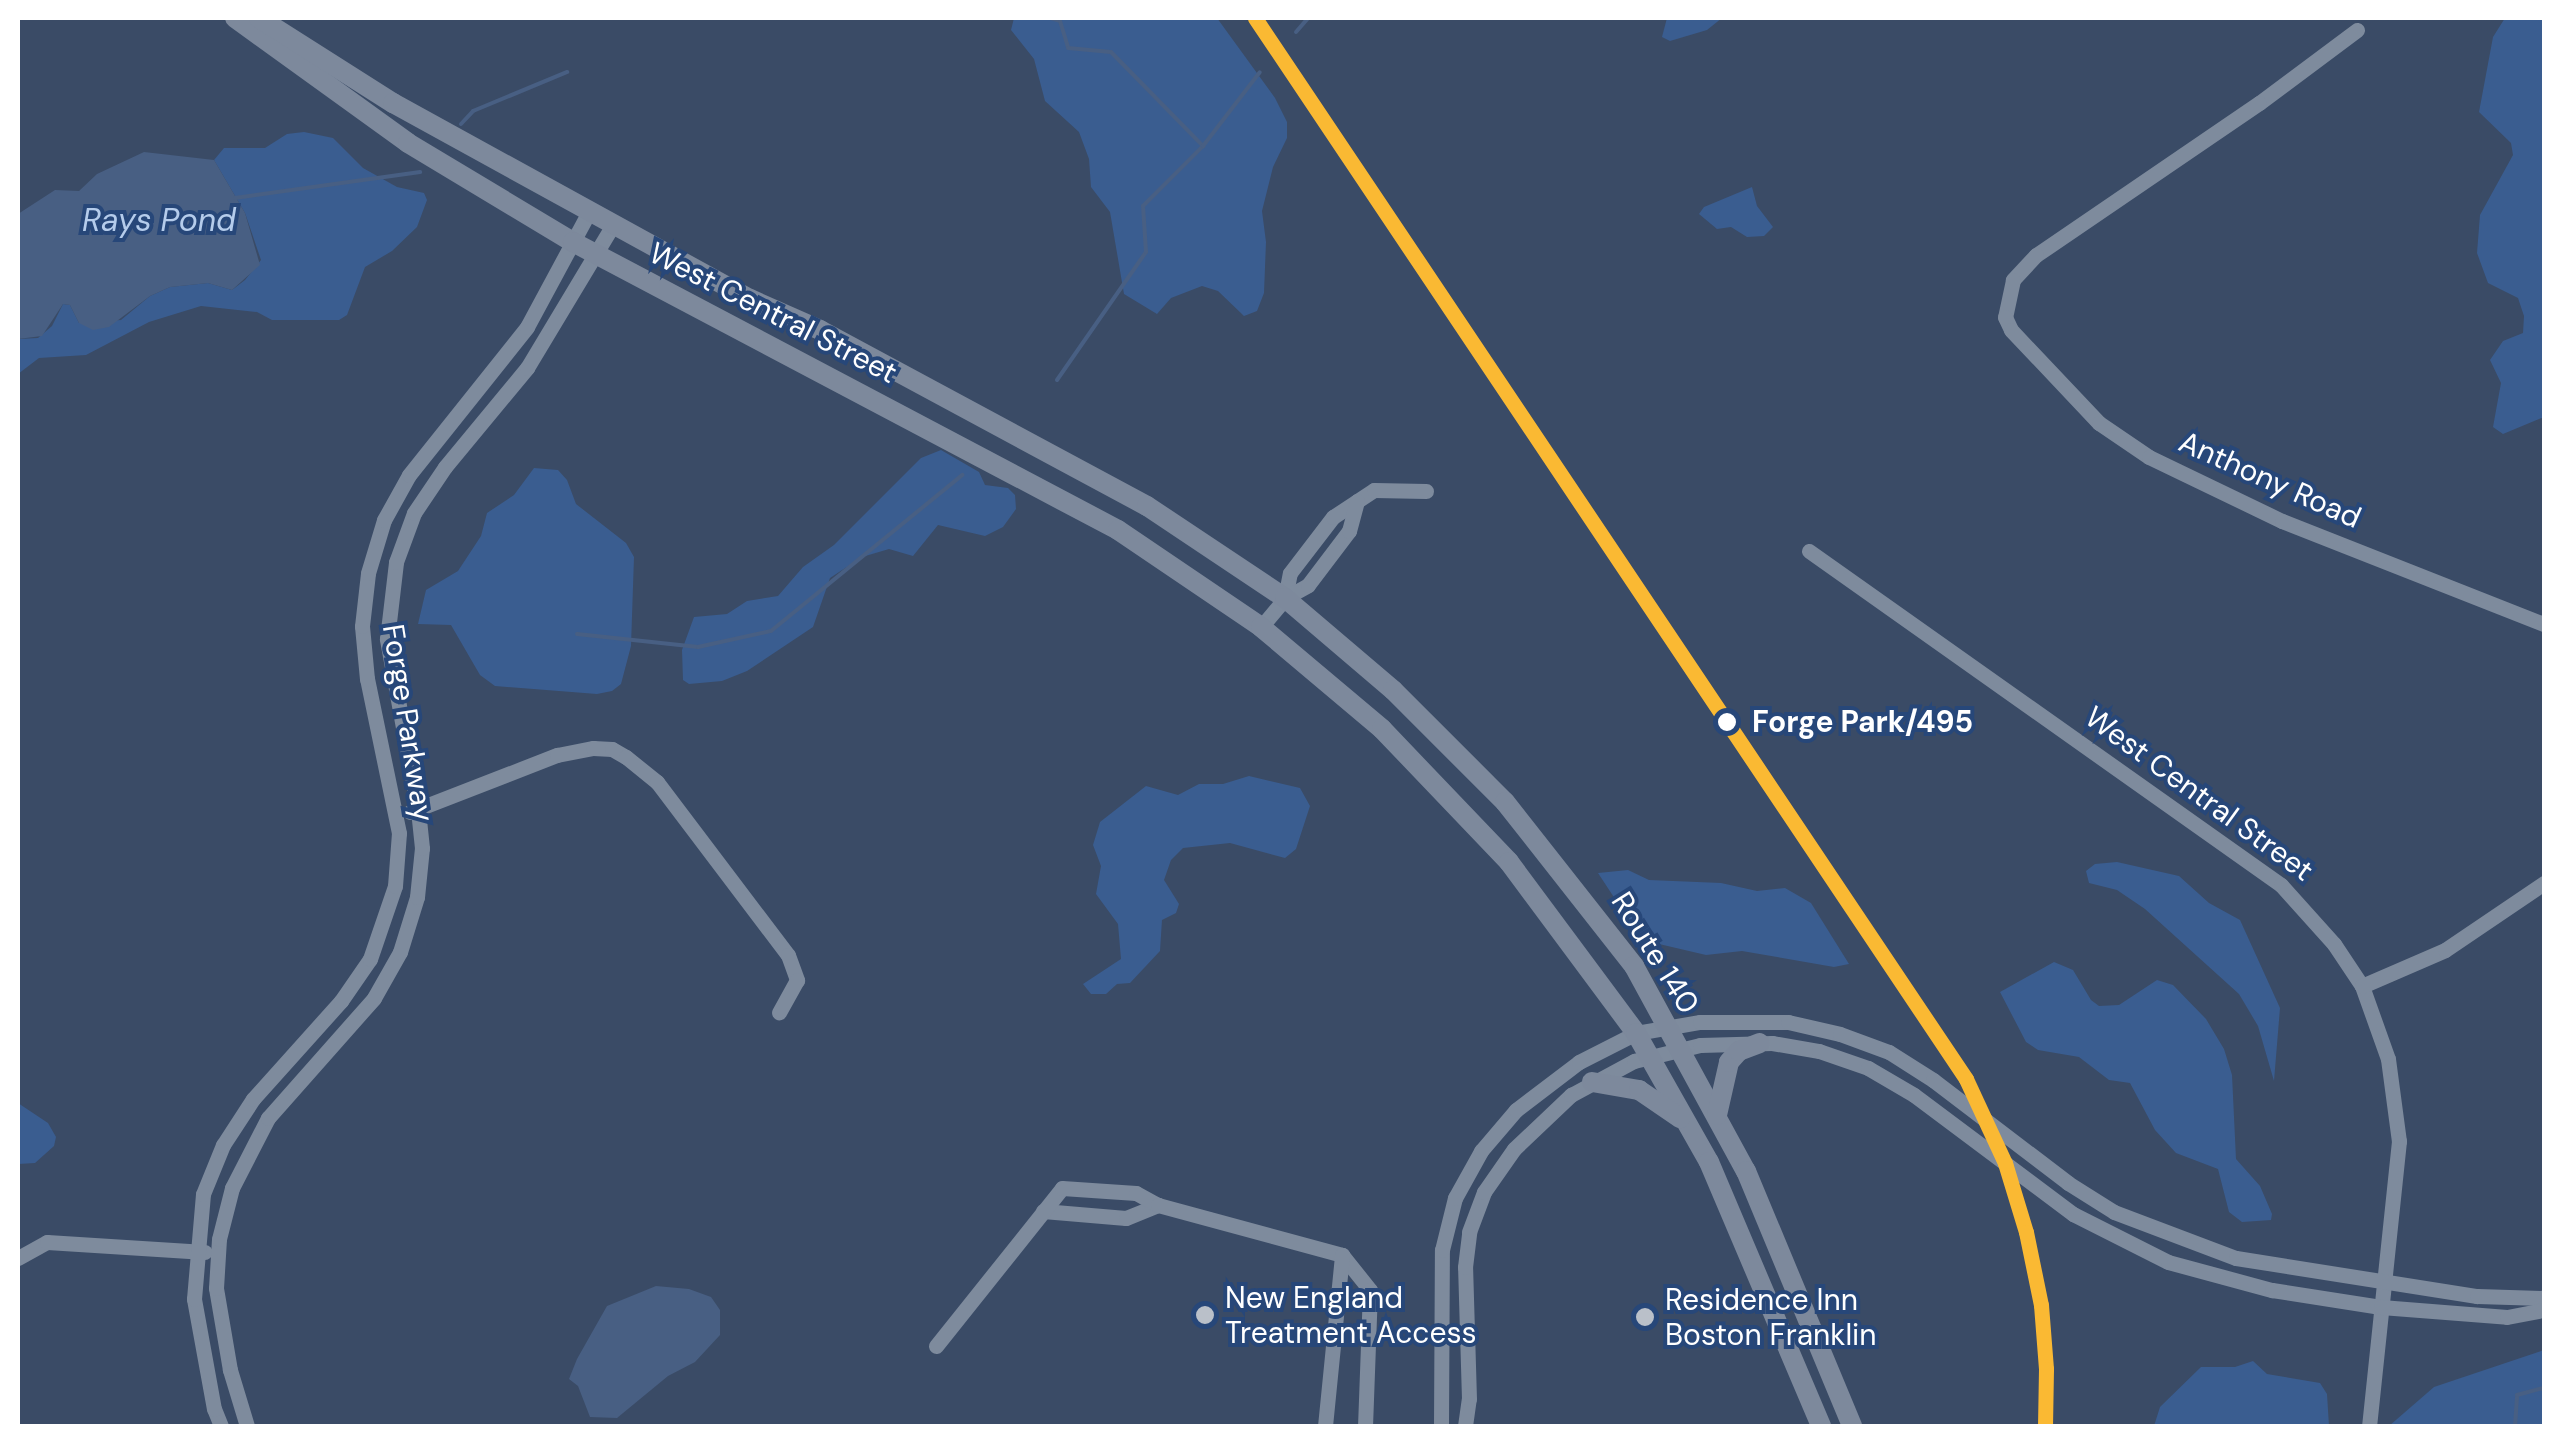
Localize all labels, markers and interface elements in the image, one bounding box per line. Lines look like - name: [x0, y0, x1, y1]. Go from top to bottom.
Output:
- water label: Rays Pond: [82, 201, 236, 239]
- street label: West Central Street: [643, 235, 903, 391]
- street label: Anthony Road: [2174, 424, 2366, 536]
- street label: Forge Parkway: [375, 622, 441, 824]
- street label: West Central Street: [2078, 699, 2320, 889]
- place label: Forge Park/495: [1752, 704, 1973, 740]
- marker: Forge Park/495: [1711, 706, 1743, 738]
- street label: Route 140: [1604, 886, 1706, 1020]
- place label: New England Treatment Access: [1225, 1280, 1477, 1350]
- place label: Residence Inn Boston Franklin: [1665, 1282, 1877, 1352]
- marker: New England Treatment Access: [1194, 1304, 1216, 1326]
- marker: Residence Inn Boston Franklin: [1634, 1306, 1656, 1328]

